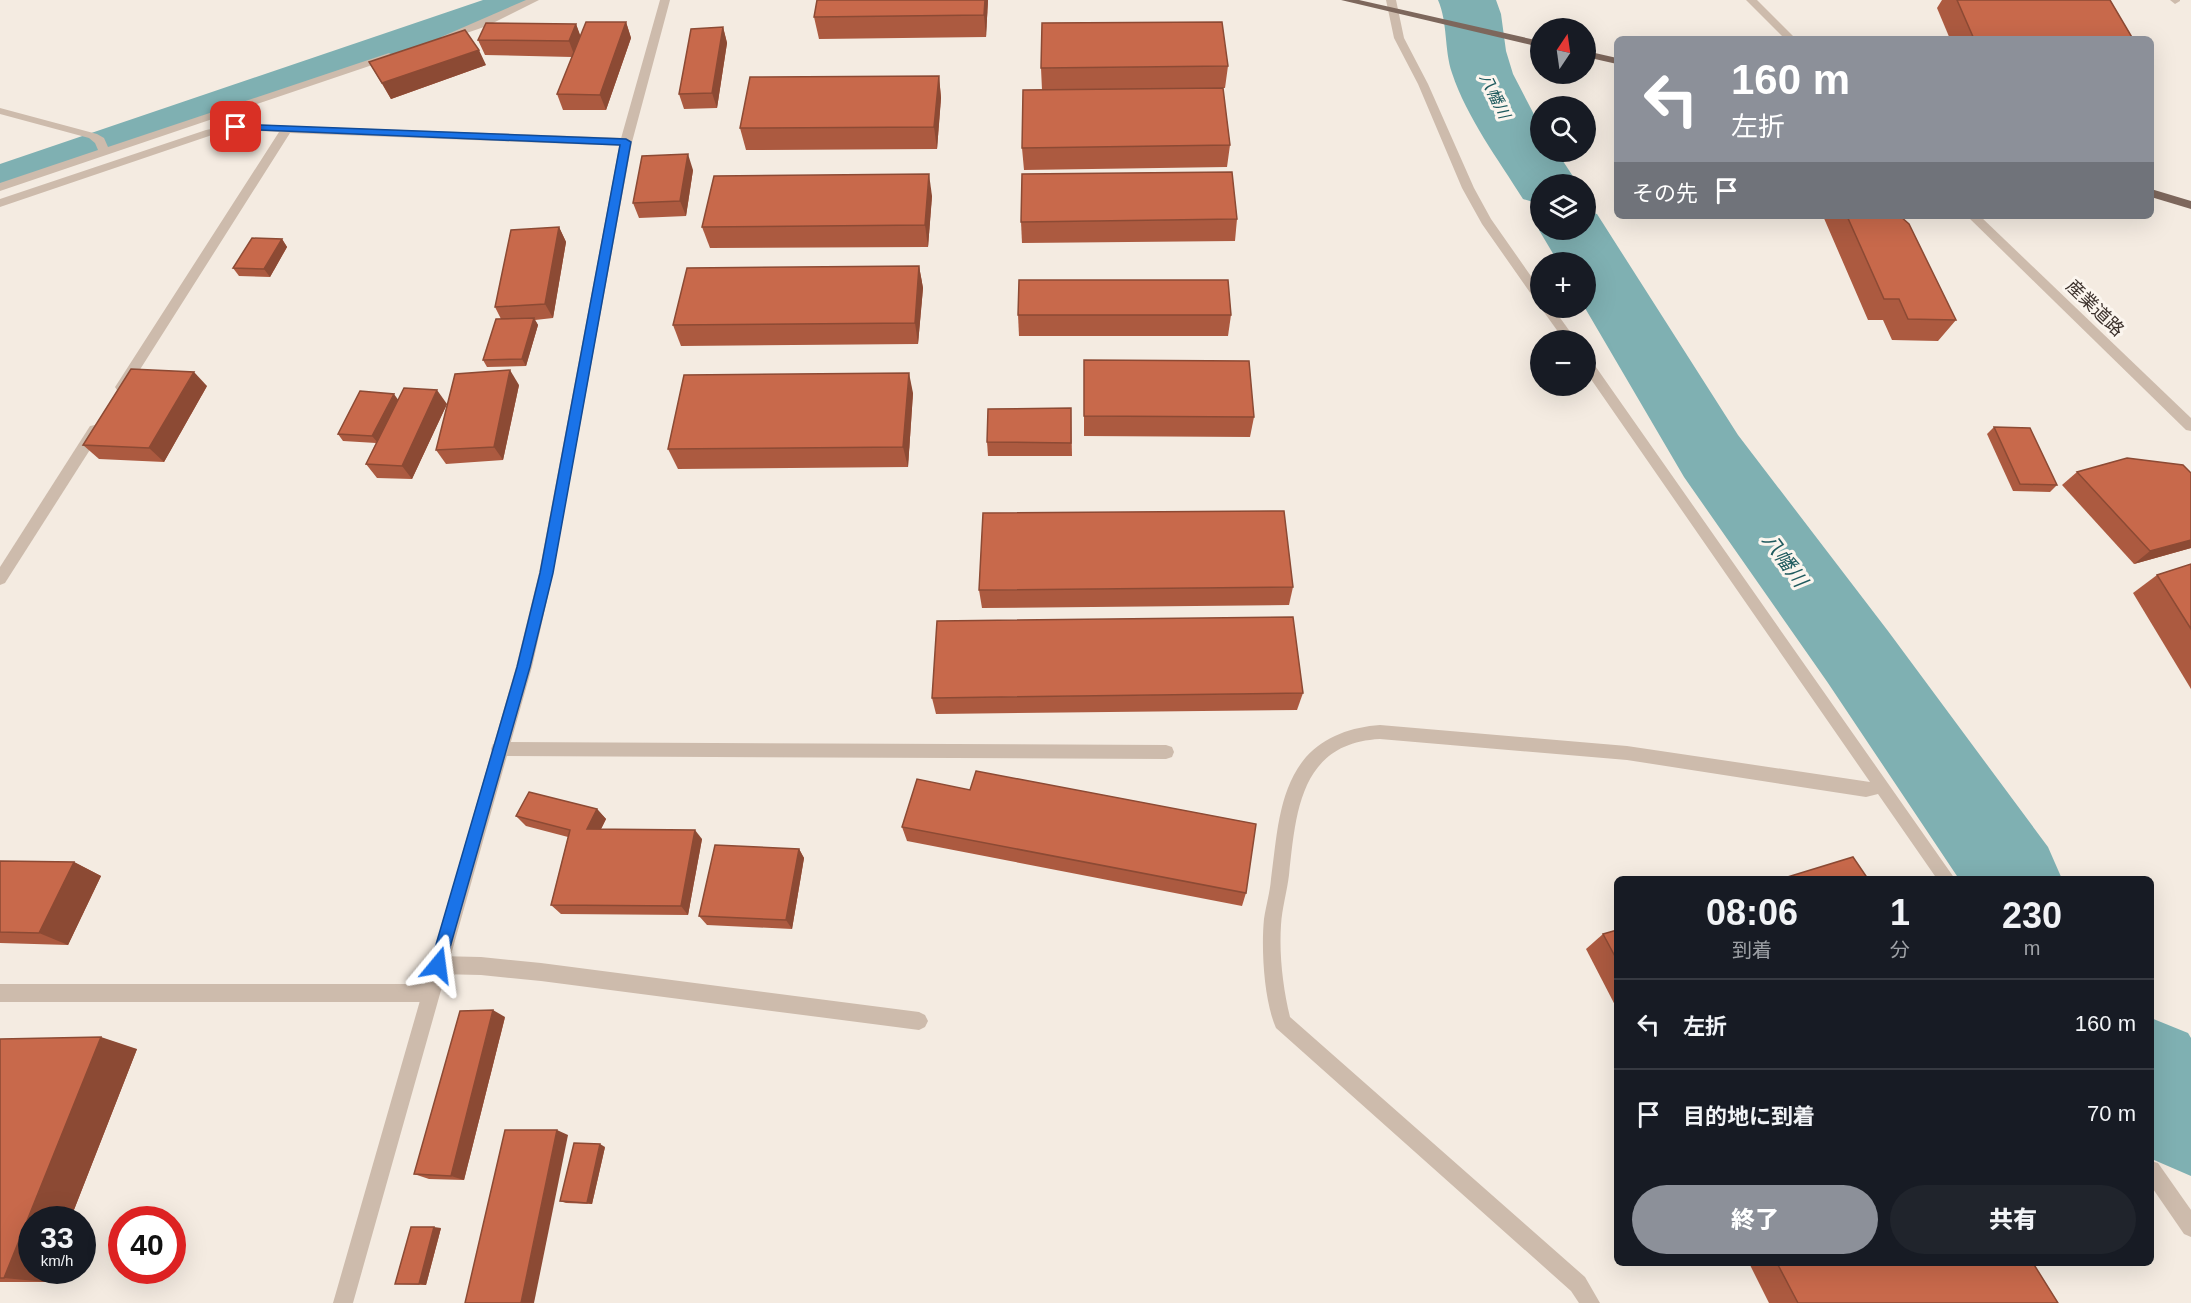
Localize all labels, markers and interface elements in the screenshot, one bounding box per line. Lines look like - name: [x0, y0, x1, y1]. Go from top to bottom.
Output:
- north arrow: [1530, 18, 1596, 84]
- map controls: [1530, 18, 1596, 396]
- text: 160 m: [1731, 56, 1850, 103]
- icon: left: [1632, 60, 1710, 138]
- water label: 八幡川: [1477, 71, 1514, 123]
- button: search: [1530, 96, 1596, 162]
- pin: [210, 101, 261, 152]
- icon: arrive: [219, 110, 252, 143]
- text: 左折: [1731, 112, 1785, 142]
- button: layers: [1530, 174, 1596, 240]
- icon: arrive: [1710, 174, 1743, 207]
- text: その先: [1632, 181, 1698, 206]
- button: +: [1530, 252, 1596, 318]
- street label: 産業道路: [2062, 276, 2128, 340]
- button: −: [1530, 330, 1596, 396]
- water label: 八幡川: [1758, 529, 1813, 592]
- text: 08:06: [1706, 892, 1798, 933]
- text: 1: [1890, 892, 1910, 933]
- text: 230: [2002, 895, 2062, 936]
- position arrow: [406, 933, 470, 997]
- text: m: [2024, 937, 2040, 959]
- text: 到着: [1732, 939, 1772, 961]
- text: 分: [1890, 939, 1910, 961]
- icon: left: [1632, 1008, 1665, 1041]
- text: 160 m: [2075, 1011, 2136, 1036]
- text: 左折: [1683, 1014, 1727, 1039]
- icon: arrive: [1632, 1098, 1665, 1131]
- text: 70 m: [2087, 1101, 2136, 1126]
- text: 目的地に到着: [1683, 1104, 1815, 1129]
- button: 終了: [1632, 1185, 1878, 1254]
- button: 共有: [1890, 1185, 2136, 1254]
- speed limit sign: 40: [108, 1206, 186, 1284]
- text: 33: [40, 1221, 74, 1254]
- text: km/h: [41, 1252, 73, 1269]

